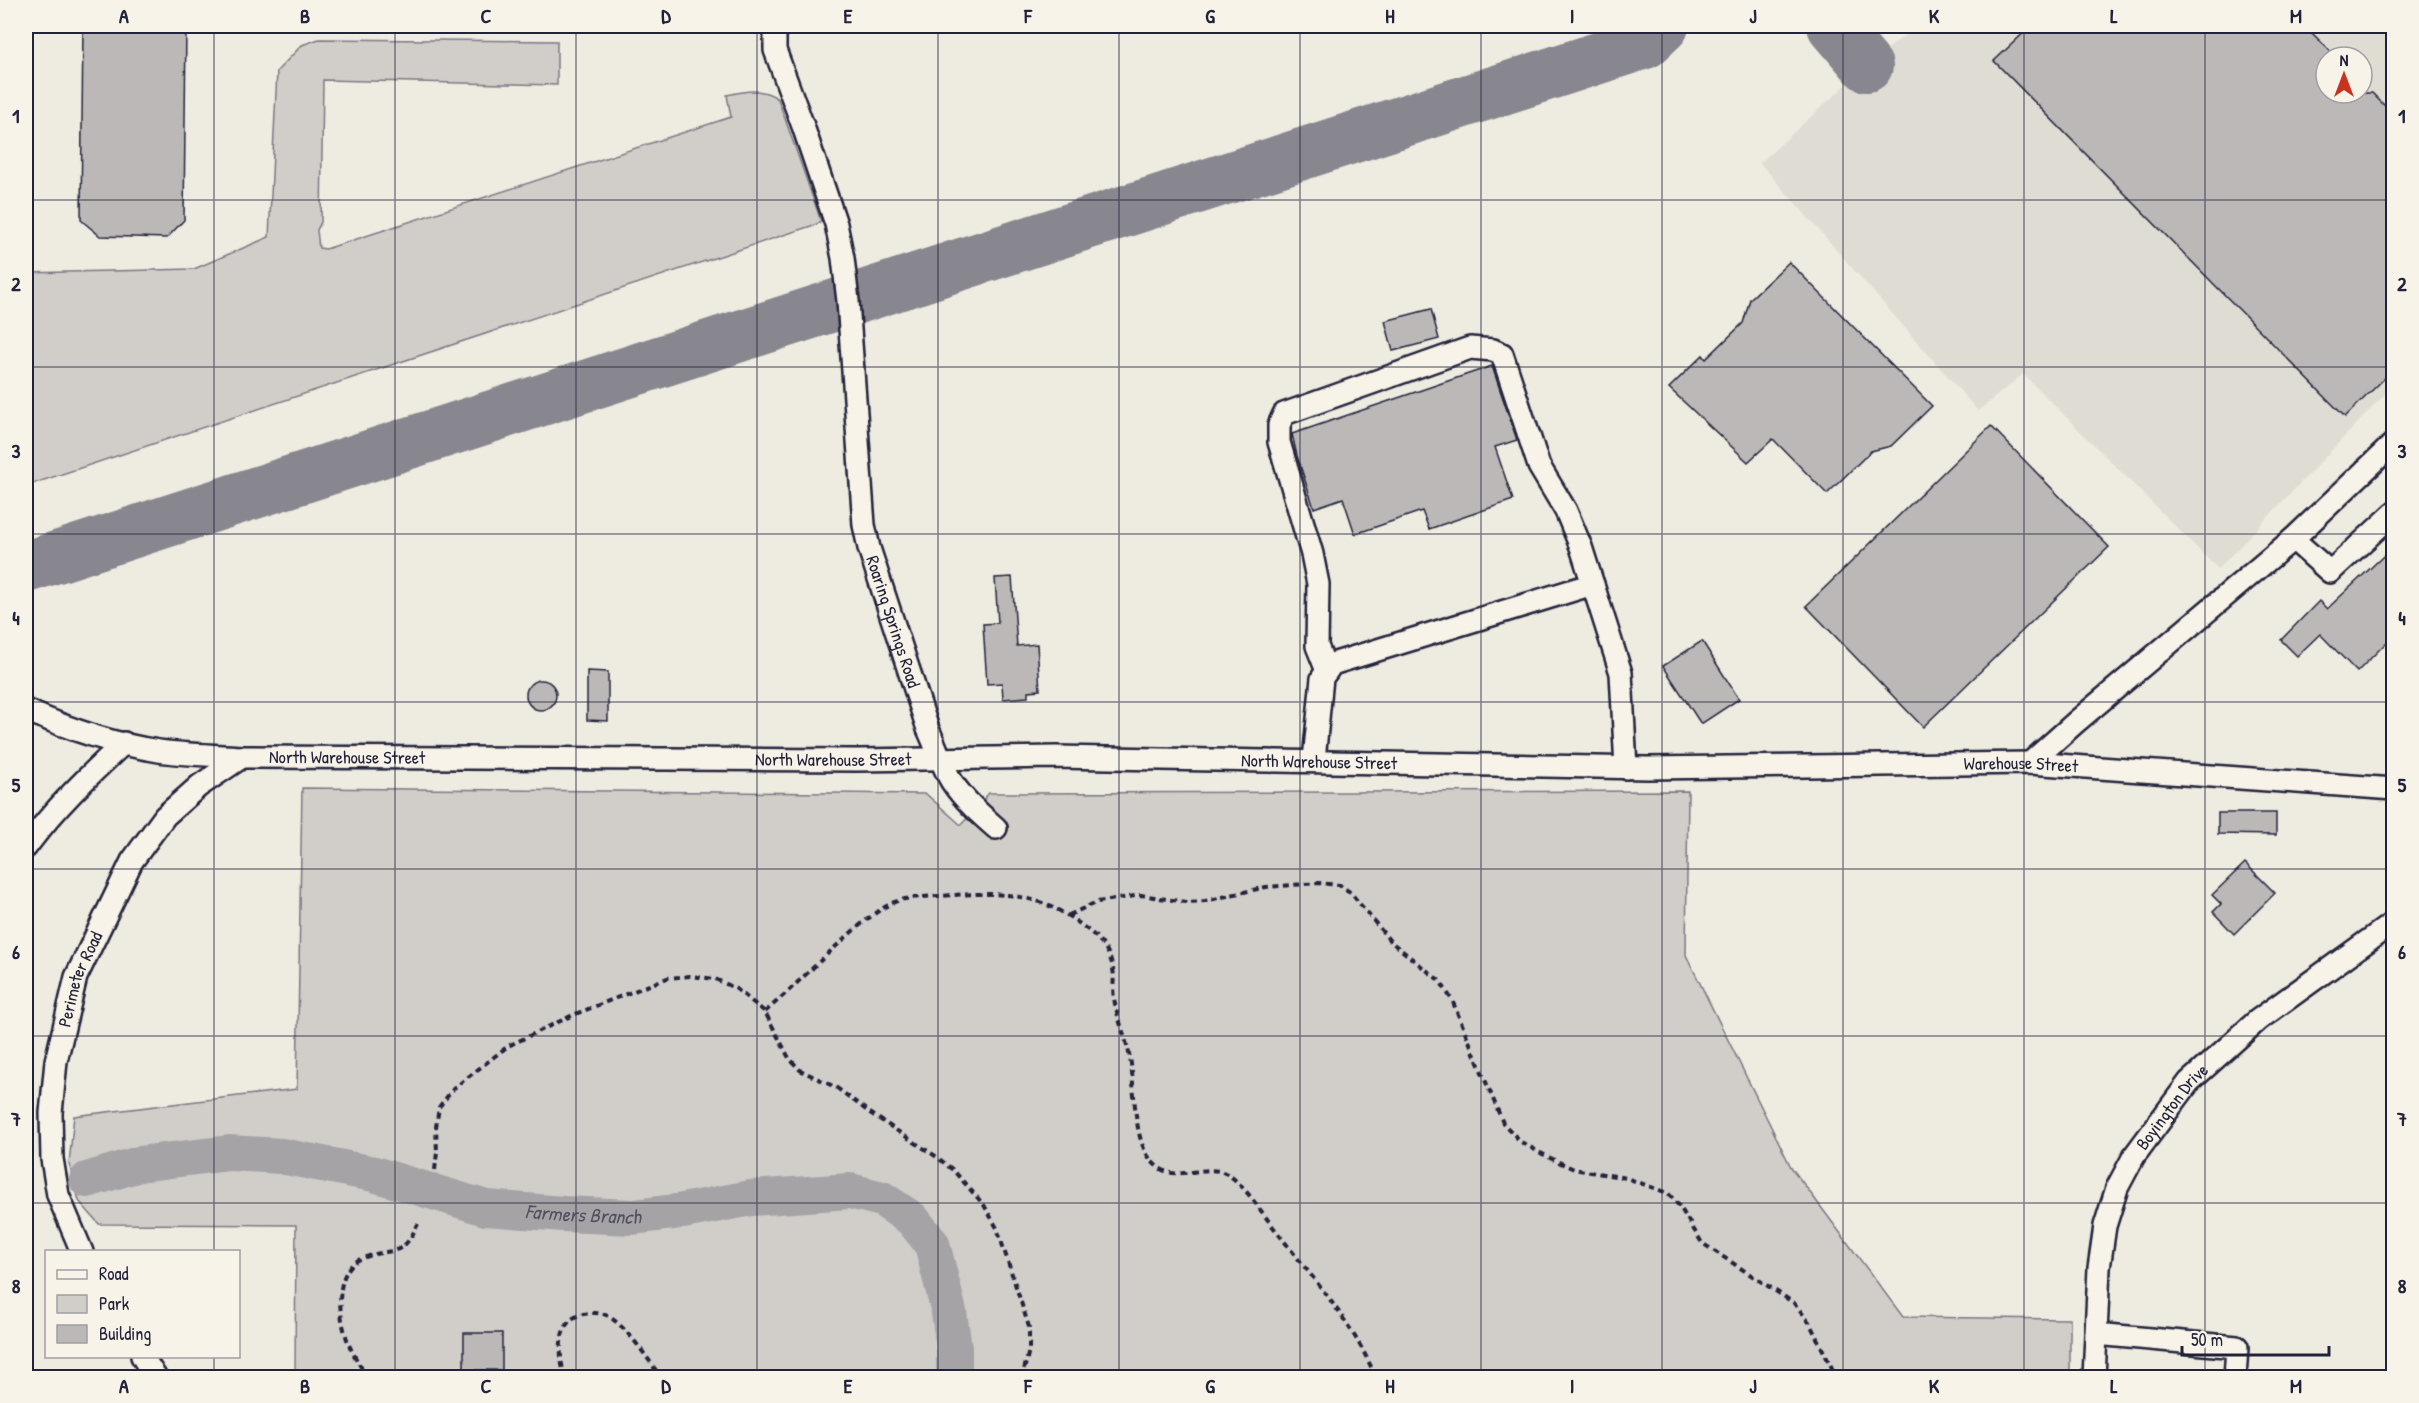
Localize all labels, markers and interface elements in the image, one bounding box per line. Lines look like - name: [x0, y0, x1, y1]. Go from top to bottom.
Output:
- text: A: [119, 2, 129, 29]
- text: B: [300, 2, 310, 29]
- text: C: [481, 2, 492, 29]
- text: D: [661, 2, 671, 29]
- text: E: [844, 2, 853, 29]
- text: F: [1023, 2, 1033, 29]
- text: G: [1205, 2, 1215, 29]
- text: H: [1385, 2, 1395, 29]
- text: I: [1570, 2, 1574, 29]
- text: J: [1749, 2, 1757, 29]
- text: K: [1929, 2, 1940, 29]
- text: L: [2110, 2, 2118, 29]
- text: M: [2290, 2, 2302, 29]
- north arrow: [2314, 45, 2374, 105]
- text: N: [2340, 49, 2349, 71]
- text: 1: [12, 102, 20, 129]
- text: 1: [2398, 102, 2406, 129]
- text: 2: [11, 270, 21, 297]
- text: 2: [2397, 270, 2407, 297]
- text: 3: [12, 437, 21, 464]
- text: 3: [2398, 437, 2407, 464]
- street label: Roaring Springs Road: [860, 552, 927, 691]
- text: 4: [12, 604, 20, 631]
- text: 4: [2398, 604, 2406, 631]
- street label: North Warehouse Street: [269, 744, 426, 770]
- street label: North Warehouse Street: [755, 746, 912, 772]
- street label: North Warehouse Street: [1241, 747, 1398, 775]
- street label: Warehouse Street: [1964, 750, 2080, 778]
- text: 5: [12, 771, 21, 798]
- text: 5: [2398, 771, 2407, 798]
- street label: Perimeter Road: [52, 927, 108, 1029]
- text: 6: [12, 938, 20, 965]
- text: 6: [2398, 938, 2406, 965]
- street label: Boyington Drive: [2130, 1058, 2213, 1155]
- text: 7: [10, 1105, 21, 1132]
- text: 7: [2396, 1105, 2407, 1132]
- water label: Farmers Branch: [524, 1197, 644, 1230]
- legend: [45, 1250, 240, 1358]
- text: Road: [99, 1261, 129, 1286]
- text: 8: [12, 1272, 21, 1299]
- text: 8: [2398, 1272, 2407, 1299]
- text: Park: [99, 1291, 130, 1316]
- scale bar: [2182, 1319, 2329, 1357]
- text: Building: [99, 1321, 151, 1346]
- text: 50 m: [2191, 1327, 2223, 1352]
- text: A: [119, 1372, 129, 1399]
- text: B: [300, 1372, 310, 1399]
- text: C: [481, 1372, 492, 1399]
- text: D: [661, 1372, 671, 1399]
- text: E: [844, 1372, 853, 1399]
- text: F: [1023, 1372, 1033, 1399]
- text: G: [1205, 1372, 1215, 1399]
- text: H: [1385, 1372, 1395, 1399]
- text: I: [1570, 1372, 1574, 1399]
- text: J: [1749, 1372, 1757, 1399]
- text: K: [1929, 1372, 1940, 1399]
- text: L: [2110, 1372, 2118, 1399]
- text: M: [2290, 1372, 2302, 1399]

